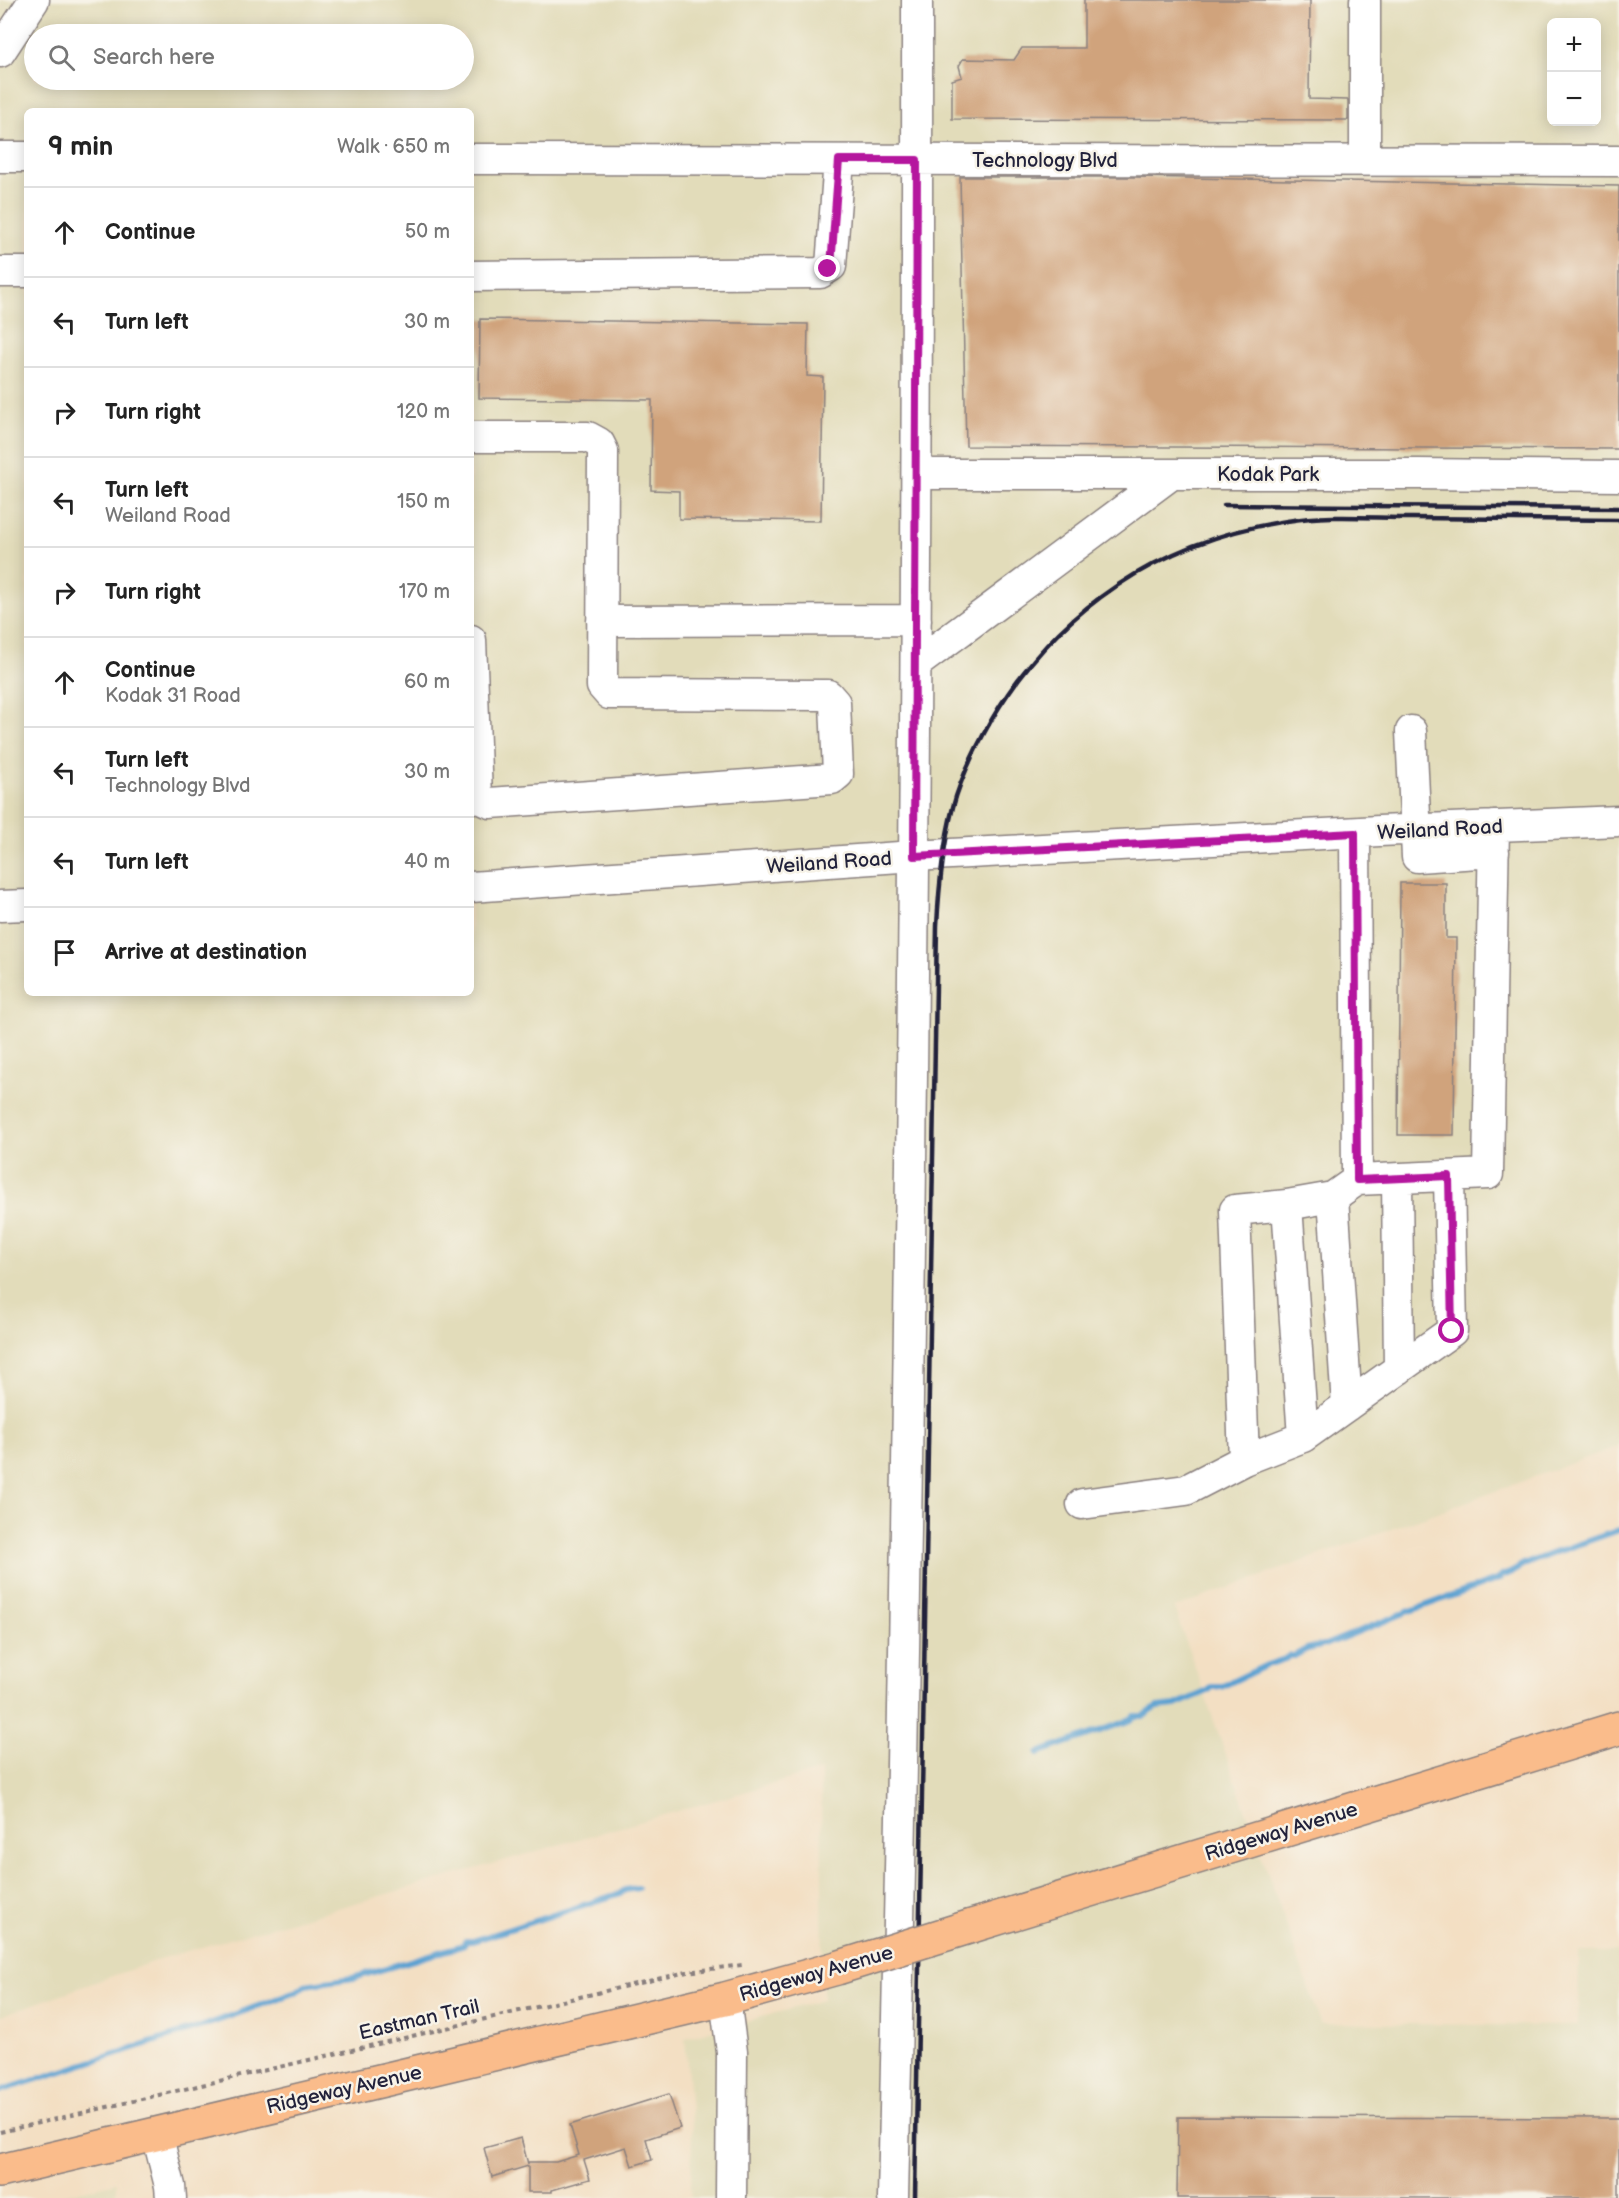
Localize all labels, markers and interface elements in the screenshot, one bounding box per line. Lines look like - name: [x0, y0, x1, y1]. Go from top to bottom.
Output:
- map controls: [1547, 18, 1601, 126]
- button: +: [1547, 18, 1601, 72]
- search box: [24, 24, 474, 90]
- icon: search: [45, 41, 78, 74]
- text: Search here: [93, 44, 215, 71]
- button: −: [1547, 72, 1601, 126]
- text: 9 min: [48, 132, 113, 163]
- text: Walk · 650 m: [337, 135, 450, 159]
- street label: Technology Blvd: [972, 149, 1118, 173]
- icon: ahead: [48, 216, 81, 249]
- text: Continue: [105, 219, 195, 246]
- text: 50 m: [405, 220, 450, 244]
- route end: [814, 255, 840, 281]
- icon: left: [48, 306, 81, 339]
- text: Turn left: [105, 309, 189, 336]
- text: 30 m: [404, 310, 450, 334]
- icon: right: [48, 396, 81, 429]
- text: Turn right: [105, 399, 201, 426]
- text: 120 m: [397, 400, 450, 424]
- street label: Kodak Park: [1217, 463, 1319, 487]
- text: Turn left: [105, 477, 189, 504]
- icon: left: [48, 486, 81, 519]
- text: 150 m: [397, 490, 450, 514]
- text: Weiland Road: [105, 504, 231, 528]
- icon: right: [48, 576, 81, 609]
- text: Turn right: [105, 579, 201, 606]
- text: 170 m: [399, 580, 450, 604]
- text: Continue: [105, 657, 195, 684]
- icon: ahead: [48, 666, 81, 699]
- text: 60 m: [404, 670, 450, 694]
- text: Kodak 31 Road: [105, 684, 241, 708]
- text: Turn left: [105, 747, 189, 774]
- icon: left: [48, 756, 81, 789]
- text: 30 m: [404, 760, 450, 784]
- text: Technology Blvd: [105, 774, 250, 798]
- street label: Weiland Road: [1377, 815, 1503, 845]
- icon: left: [48, 846, 81, 879]
- street label: Weiland Road: [765, 847, 893, 879]
- text: Turn left: [105, 849, 189, 876]
- text: 40 m: [404, 850, 450, 874]
- icon: arrive: [48, 936, 81, 969]
- text: Arrive at destination: [105, 939, 307, 966]
- route start: [1438, 1317, 1464, 1343]
- street label: Ridgeway Avenue: [1202, 1797, 1361, 1867]
- street label: Ridgeway Avenue: [737, 1941, 896, 2007]
- street label: Eastman Trail: [357, 1994, 482, 2045]
- street label: Ridgeway Avenue: [264, 2060, 424, 2120]

